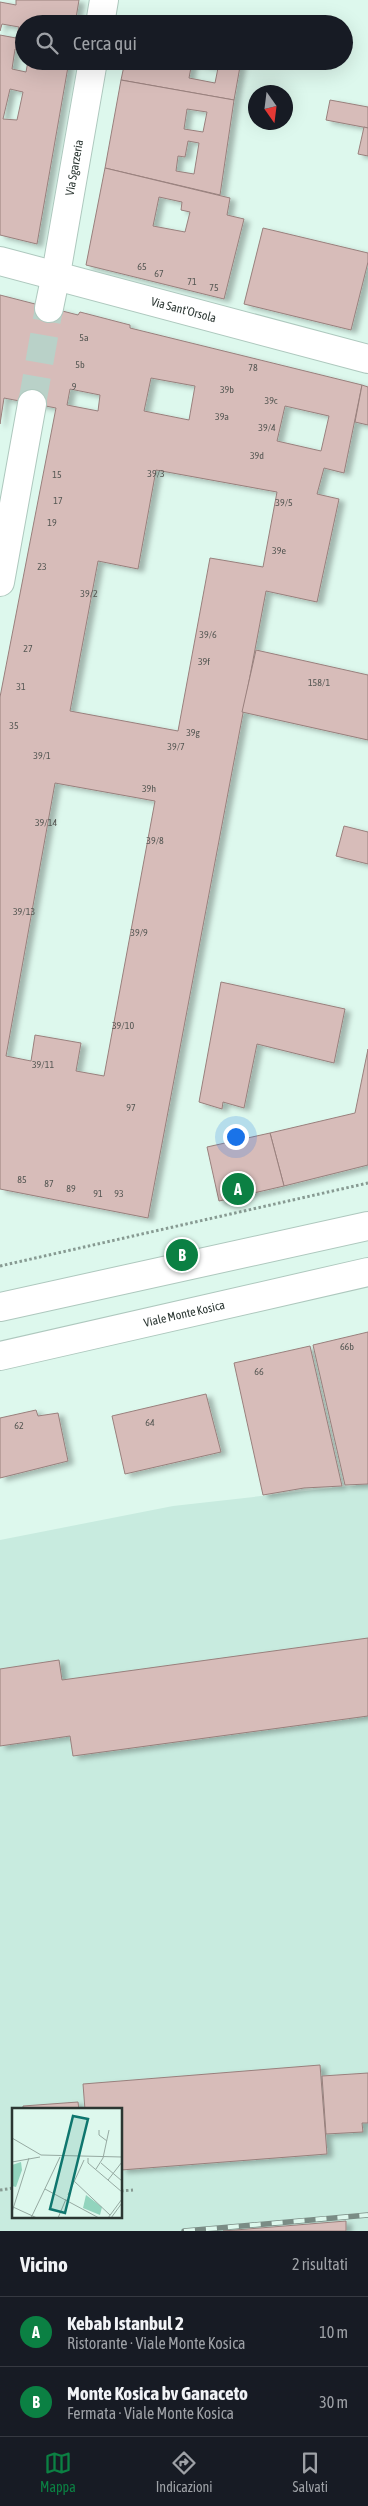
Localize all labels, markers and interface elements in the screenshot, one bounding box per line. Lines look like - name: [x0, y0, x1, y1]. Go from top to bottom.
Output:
- search box: [15, 15, 353, 70]
- icon: search: [33, 29, 61, 57]
- text: Cerca qui: [73, 32, 137, 54]
- north arrow: [248, 85, 293, 130]
- street label: Via Sgarzeria: [63, 139, 86, 197]
- house number: 65: [137, 261, 147, 272]
- house number: 67: [154, 268, 164, 279]
- house number: 71: [187, 276, 197, 287]
- house number: 75: [209, 282, 219, 293]
- street label: Via Sant'Orsola: [149, 295, 218, 325]
- house number: 5a: [79, 332, 89, 343]
- house number: 5b: [75, 359, 85, 370]
- house number: 78: [248, 362, 258, 373]
- house number: 9: [72, 381, 77, 392]
- house number: 39b: [220, 384, 234, 395]
- house number: 39c: [264, 395, 278, 406]
- house number: 39a: [215, 411, 229, 422]
- house number: 39/4: [258, 422, 276, 433]
- house number: 39d: [250, 450, 264, 461]
- house number: 39/3: [147, 468, 165, 479]
- house number: 15: [52, 469, 62, 480]
- house number: 17: [53, 495, 63, 506]
- house number: 39/5: [275, 497, 293, 508]
- house number: 19: [47, 517, 57, 528]
- house number: 39e: [272, 545, 286, 556]
- house number: 23: [37, 561, 47, 572]
- house number: 39/2: [80, 588, 98, 599]
- house number: 39/6: [199, 629, 217, 640]
- house number: 27: [23, 643, 33, 654]
- house number: 39f: [198, 656, 210, 667]
- house number: 158/1: [308, 677, 330, 688]
- house number: 31: [16, 681, 26, 692]
- house number: 35: [9, 720, 19, 731]
- house number: 39g: [186, 727, 201, 738]
- house number: 39/7: [167, 741, 185, 752]
- house number: 39/1: [33, 750, 51, 761]
- house number: 39h: [142, 783, 156, 794]
- house number: 39/14: [35, 817, 57, 828]
- house number: 39/8: [146, 835, 164, 846]
- house number: 39/13: [13, 906, 35, 917]
- house number: 39/9: [130, 927, 148, 938]
- house number: 39/10: [112, 1020, 134, 1031]
- house number: 39/11: [32, 1059, 54, 1070]
- house number: 97: [126, 1102, 136, 1113]
- your location: [223, 1124, 249, 1150]
- pin: A: [222, 1170, 254, 1208]
- house number: 85: [17, 1174, 27, 1185]
- house number: 87: [44, 1178, 54, 1189]
- house number: 89: [66, 1183, 76, 1194]
- house number: 91: [93, 1188, 103, 1199]
- house number: 93: [114, 1188, 124, 1199]
- pin: B: [166, 1236, 198, 1274]
- street label: Viale Monte Kosica: [142, 1298, 226, 1330]
- house number: 66b: [340, 1341, 354, 1352]
- house number: 66: [254, 1366, 264, 1377]
- house number: 64: [145, 1417, 155, 1428]
- house number: 62: [14, 1420, 24, 1431]
- inset map: [12, 2108, 122, 2218]
- text: Vicino: [20, 2252, 68, 2276]
- text: 2 risultati: [292, 2255, 348, 2273]
- text: Kebab Istanbul 2: [67, 2312, 184, 2334]
- text: A: [32, 2323, 40, 2341]
- text: 10 m: [319, 2323, 348, 2341]
- text: Ristorante · Viale Monte Kosica: [67, 2334, 246, 2352]
- text: Monte Kosica bv Ganaceto: [67, 2382, 248, 2404]
- text: B: [32, 2393, 40, 2411]
- text: 30 m: [319, 2393, 348, 2411]
- text: Fermata · Viale Monte Kosica: [67, 2404, 234, 2422]
- tab: Mappa: [40, 2449, 76, 2495]
- tab: Indicazioni: [156, 2449, 213, 2495]
- tab: Salvati: [293, 2449, 328, 2495]

